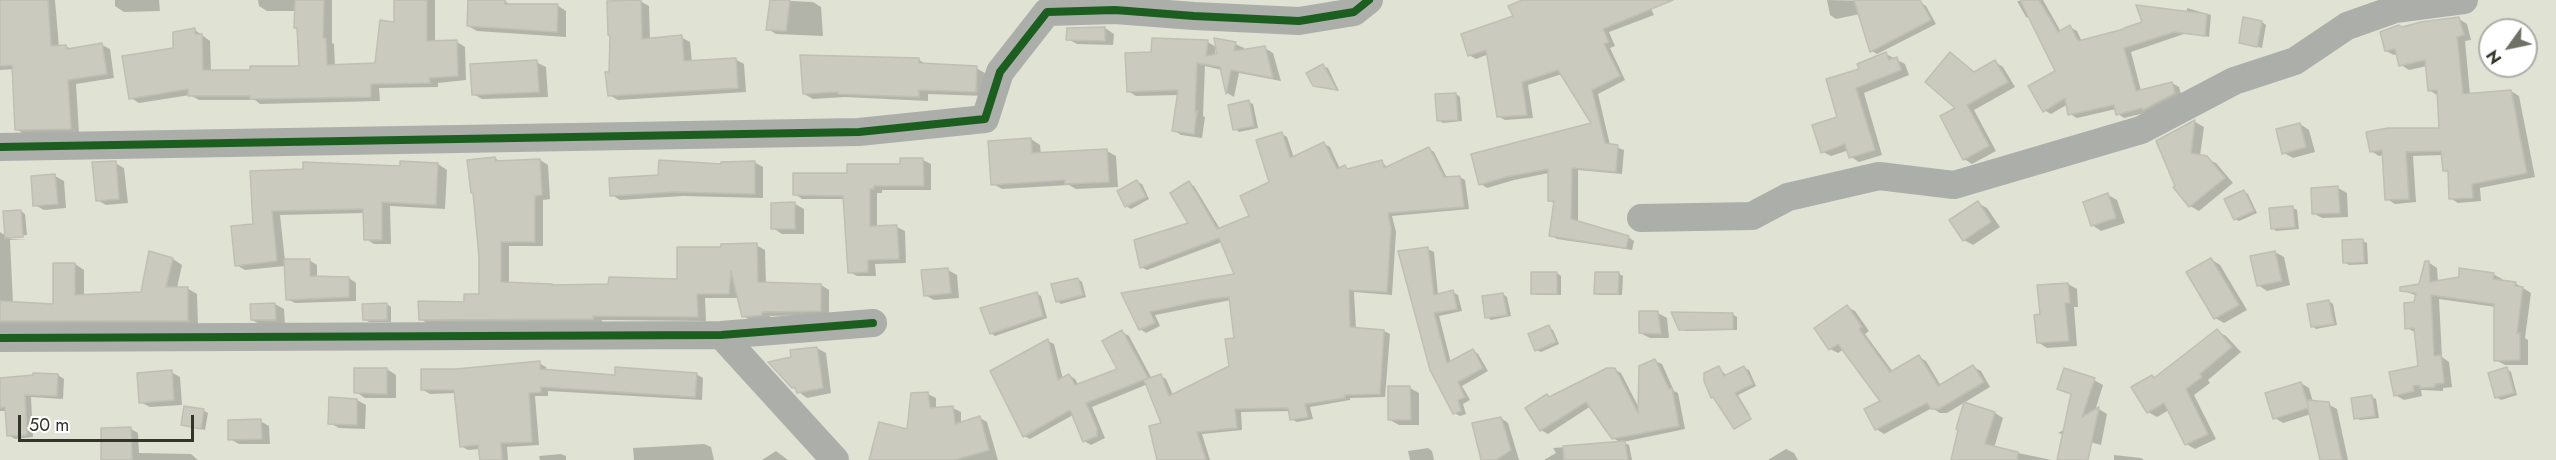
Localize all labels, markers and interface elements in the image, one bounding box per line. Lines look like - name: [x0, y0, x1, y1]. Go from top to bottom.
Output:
- north arrow: [2478, 18, 2538, 78]
- text: N: [2481, 45, 2507, 69]
- scale bar: [21, 403, 196, 441]
- text: 50 m: [29, 412, 69, 438]

